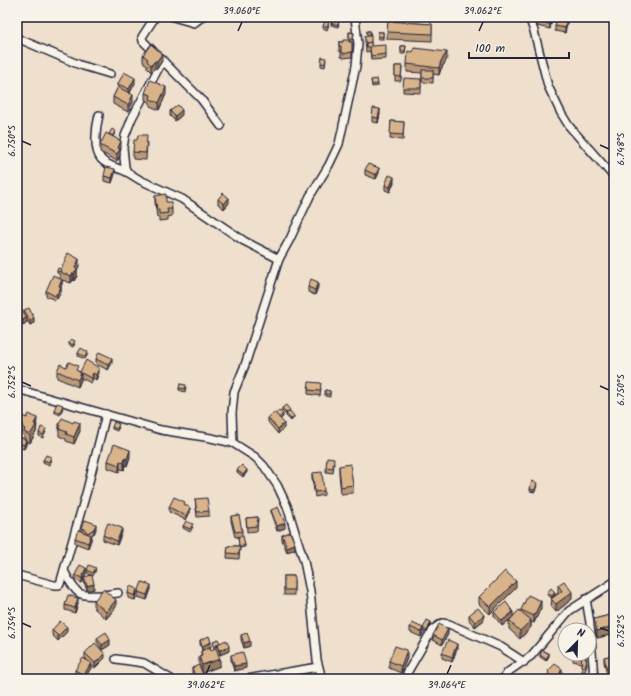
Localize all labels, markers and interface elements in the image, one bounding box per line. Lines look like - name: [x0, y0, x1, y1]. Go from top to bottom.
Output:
- text: 39.060°E: [223, 3, 262, 19]
- text: 39.062°E: [464, 3, 503, 19]
- scale bar: [469, 34, 569, 60]
- text: 100 m: [475, 39, 506, 58]
- text: 6.750°S: [4, 125, 20, 157]
- text: 6.748°S: [613, 132, 629, 165]
- text: 6.752°S: [4, 365, 20, 398]
- text: 6.750°S: [613, 374, 629, 406]
- text: 6.754°S: [4, 606, 20, 639]
- text: 6.752°S: [613, 614, 629, 647]
- north arrow: [557, 622, 597, 662]
- text: N: [574, 624, 587, 643]
- text: 39.062°E: [187, 677, 226, 693]
- text: 39.064°E: [428, 677, 467, 693]

